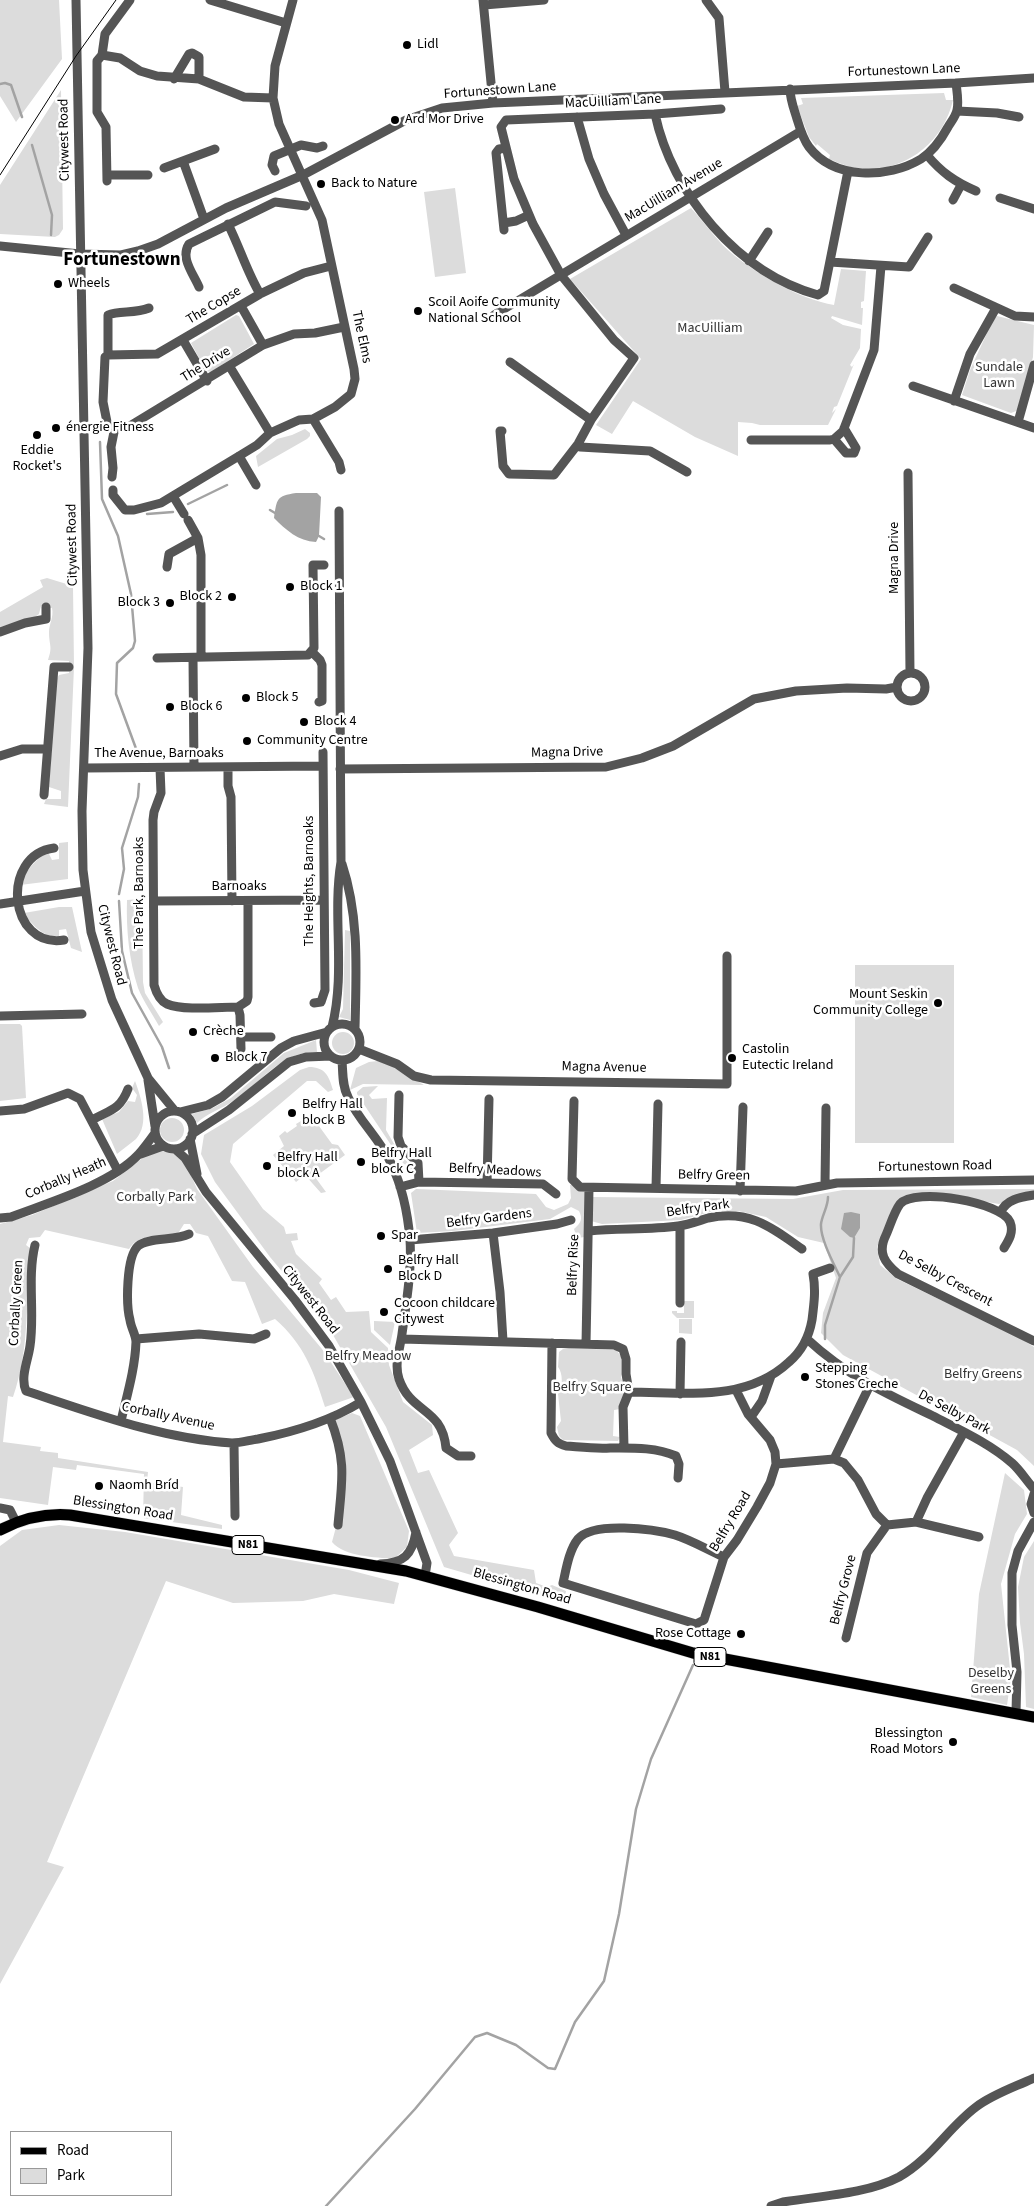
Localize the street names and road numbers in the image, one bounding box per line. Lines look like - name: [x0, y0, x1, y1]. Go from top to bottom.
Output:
- street label: Fortunestown Lane: [847, 61, 961, 81]
- street label: Fortunestown Lane: [443, 79, 557, 103]
- street label: MacUilliam Lane: [564, 91, 662, 113]
- street label: Citywest Road: [56, 98, 74, 182]
- street label: MacUilliam Avenue: [622, 155, 726, 227]
- street label: The Copse: [184, 283, 244, 329]
- street label: The Elms: [347, 309, 375, 365]
- street label: The Drive: [178, 343, 234, 387]
- street label: Citywest Road: [64, 503, 82, 587]
- street label: Magna Drive: [887, 522, 903, 594]
- street label: Magna Drive: [531, 744, 603, 762]
- street label: The Avenue, Barnoaks: [94, 746, 224, 762]
- street label: The Heights, Barnoaks: [302, 816, 318, 946]
- street label: The Park, Barnoaks: [132, 837, 148, 949]
- street label: Barnoaks: [211, 879, 267, 895]
- street label: Citywest Road: [93, 903, 129, 987]
- street label: Magna Avenue: [561, 1059, 647, 1077]
- street label: Corbally Heath: [23, 1154, 109, 1204]
- street label: Fortunestown Road: [878, 1158, 992, 1176]
- street label: Belfry Meadows: [448, 1160, 542, 1182]
- street label: Belfry Green: [678, 1167, 750, 1185]
- street label: Belfry Park: [665, 1196, 731, 1222]
- street label: Belfry Gardens: [445, 1205, 533, 1233]
- street label: Belfry Rise: [565, 1234, 583, 1296]
- street label: De Selby Crescent: [895, 1247, 995, 1311]
- street label: Corbally Green: [6, 1259, 28, 1347]
- street label: Citywest Road: [278, 1262, 342, 1338]
- street label: De Selby Park: [915, 1387, 993, 1439]
- street label: Corbally Avenue: [120, 1399, 216, 1435]
- street label: Belfry Road: [706, 1489, 756, 1555]
- street label: Blessington Road: [72, 1493, 174, 1525]
- road number: N81: [232, 1536, 264, 1554]
- street label: Belfry Grove: [827, 1553, 861, 1627]
- street label: Blessington Road: [471, 1565, 573, 1609]
- road number: N81: [694, 1648, 726, 1666]

